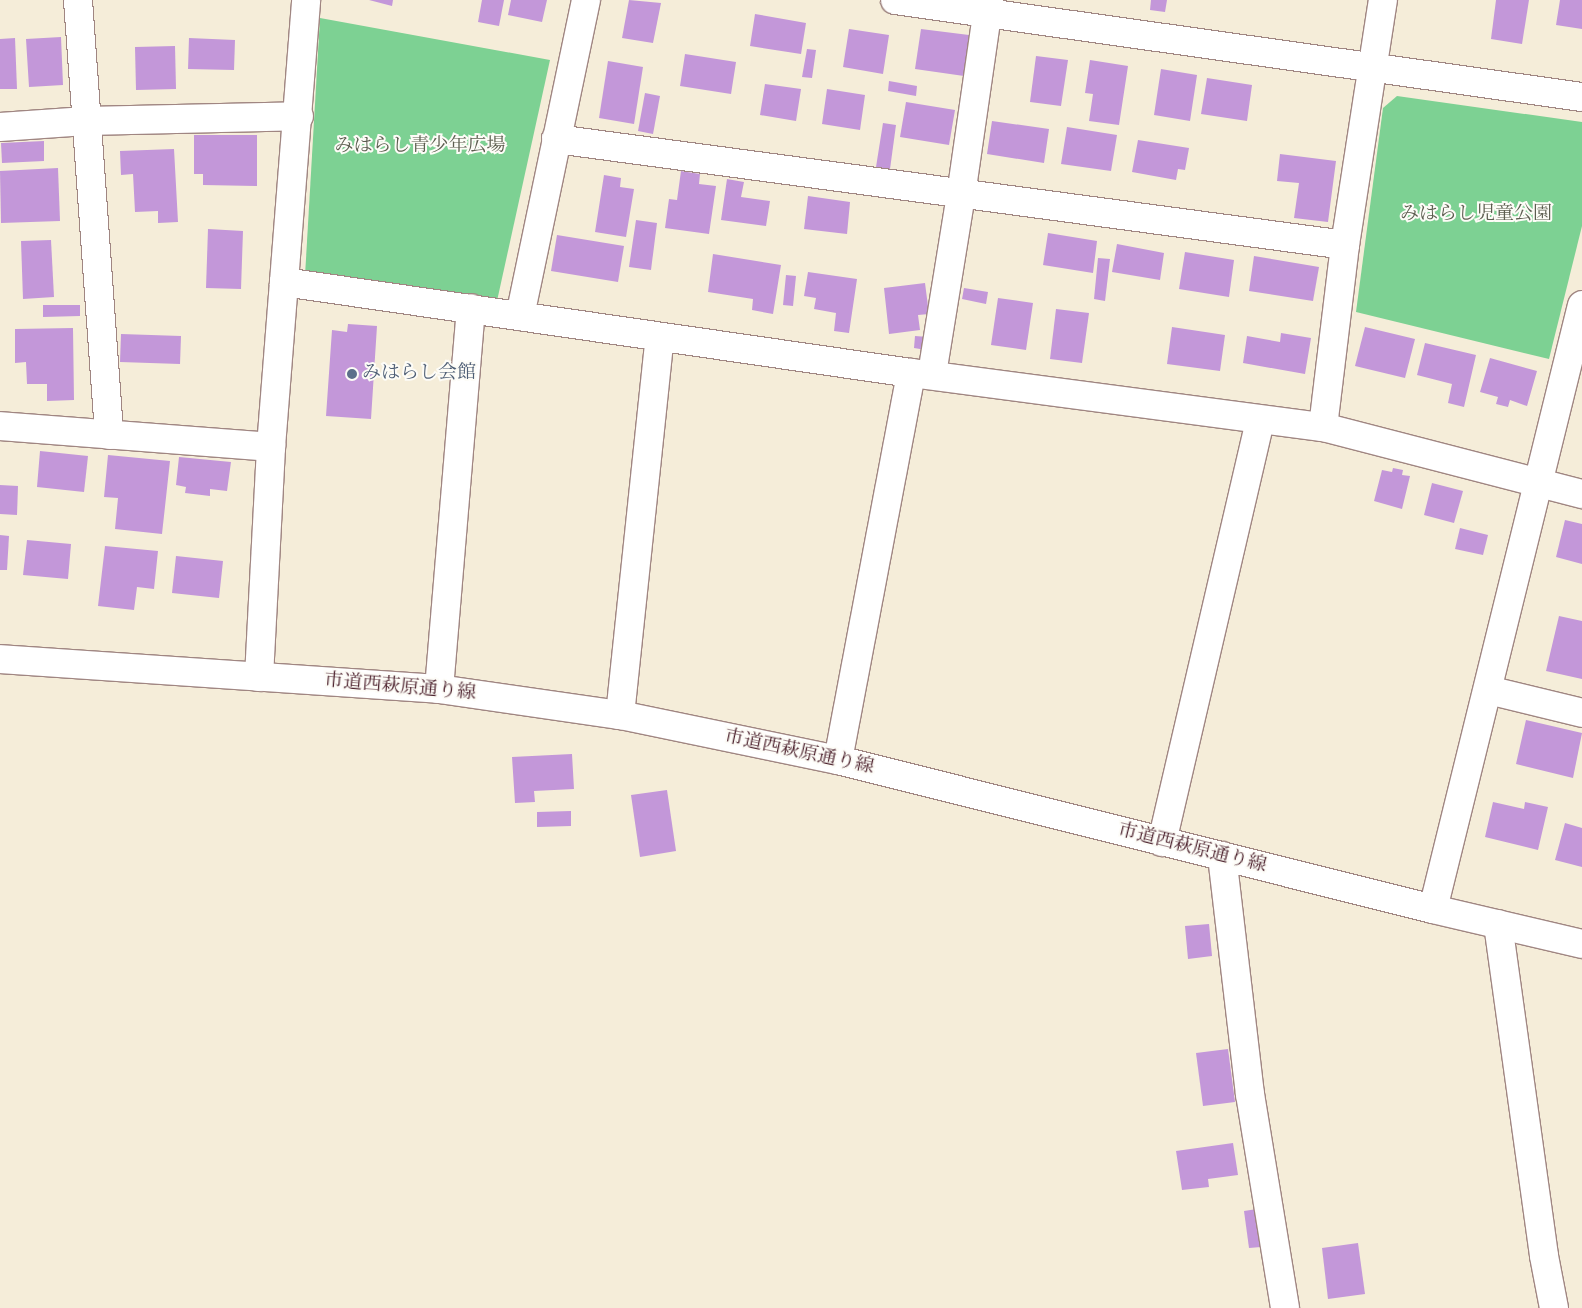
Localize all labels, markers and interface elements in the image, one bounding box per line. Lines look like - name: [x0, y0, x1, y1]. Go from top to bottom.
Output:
- park label: みはらし青少年広場: [335, 136, 505, 158]
- park label: みはらし児童公園: [1400, 204, 1552, 226]
- place label: みはらし会館: [362, 363, 476, 385]
- marker: みはらし会館: [346, 368, 358, 380]
- street label: 市道西萩原通り線: [323, 670, 477, 706]
- street label: 市道西萩原通り線: [722, 726, 876, 780]
- street label: 市道西萩原通り線: [1115, 820, 1269, 878]

